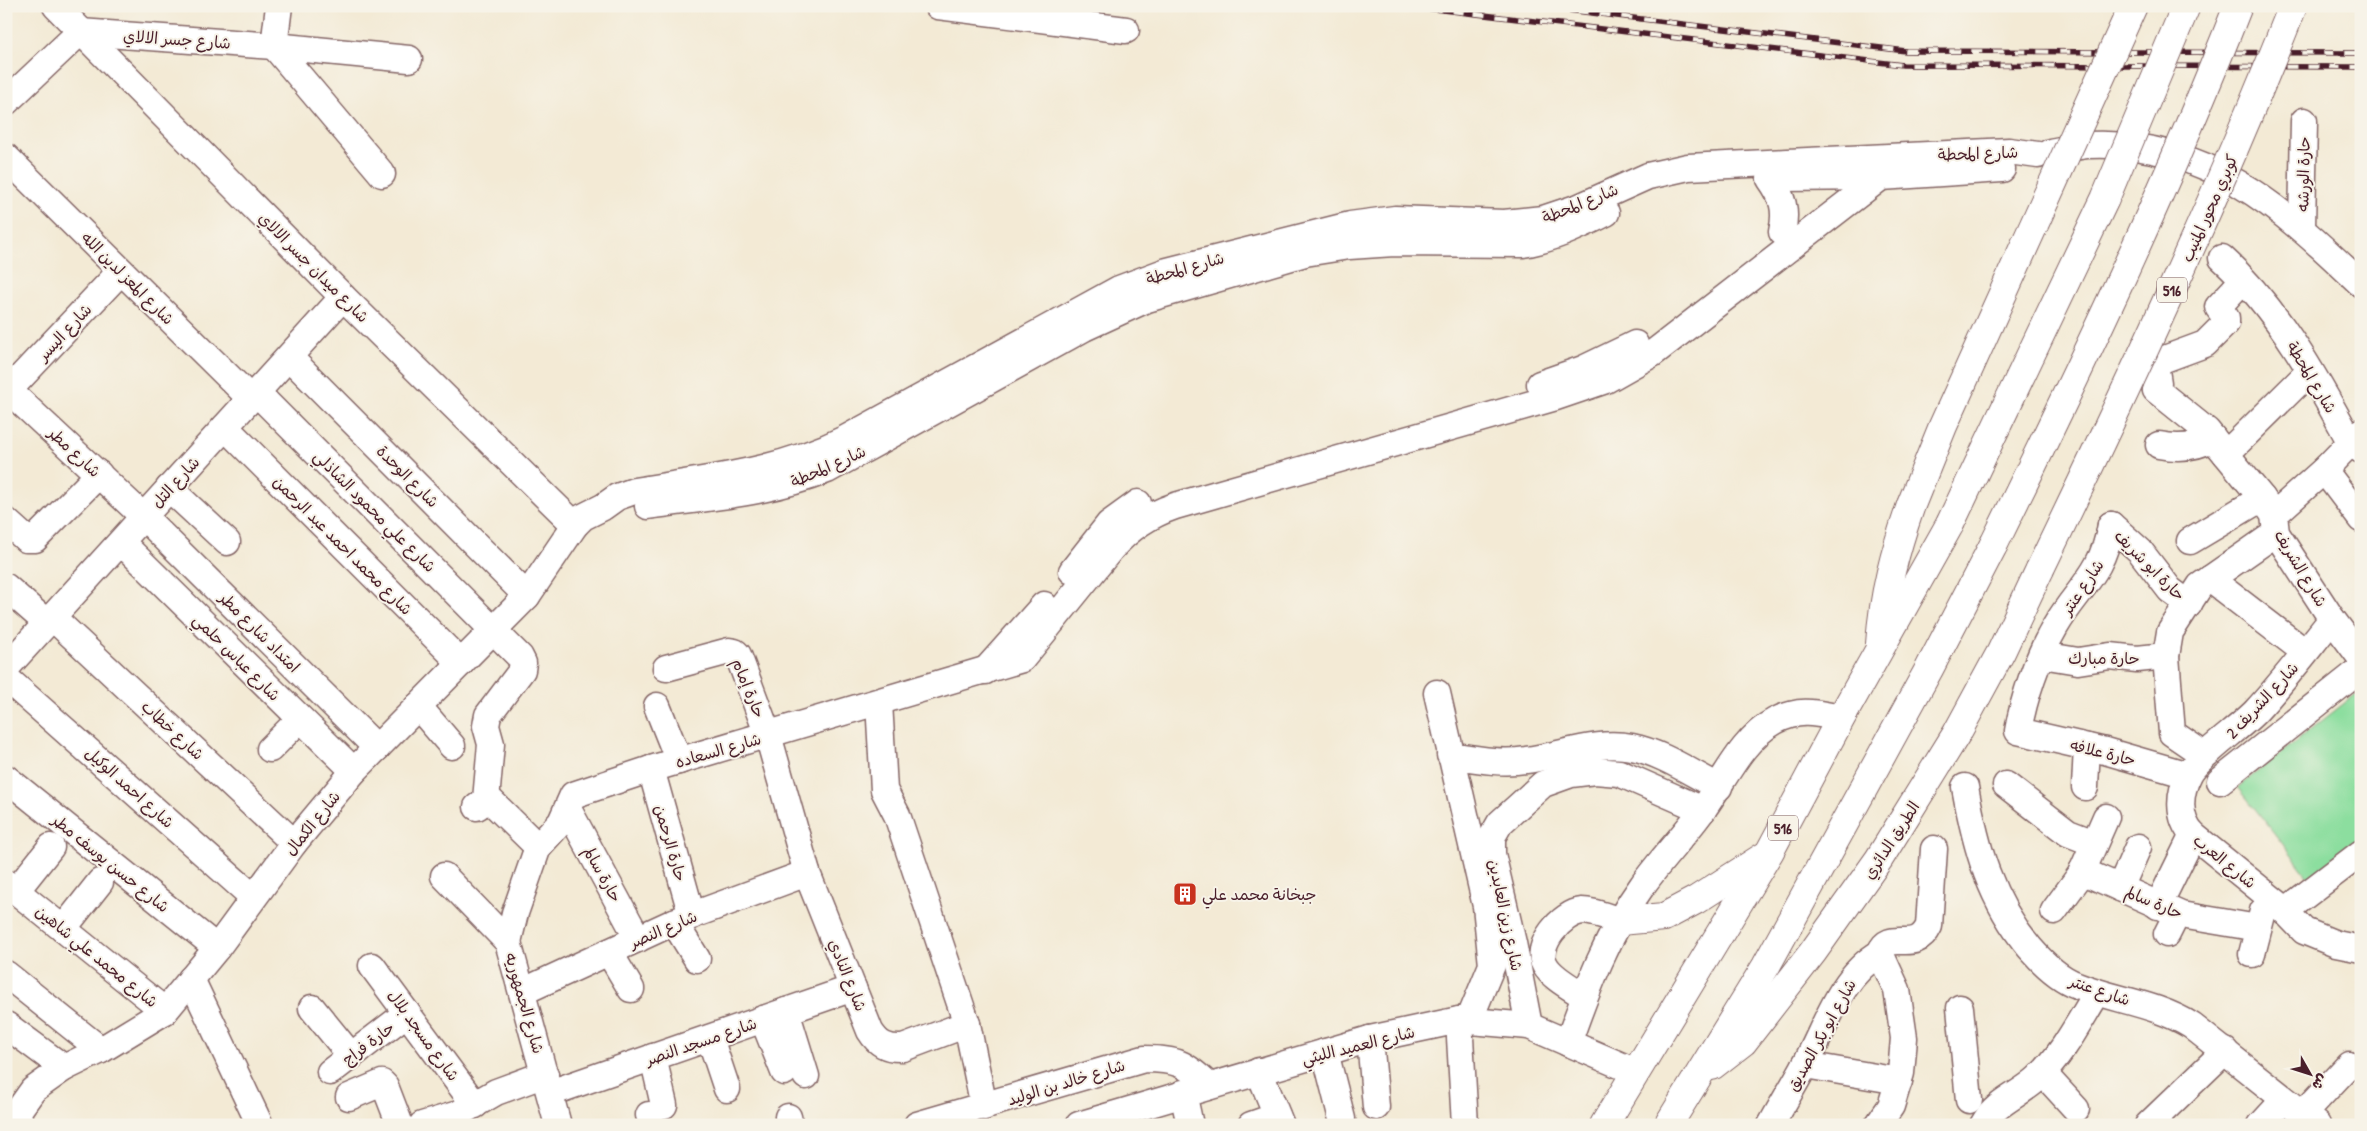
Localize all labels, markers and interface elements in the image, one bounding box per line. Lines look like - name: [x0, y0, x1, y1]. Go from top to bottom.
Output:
- street label: شارع جسر الالاي: [122, 24, 232, 55]
- street label: حارة الورشه: [2291, 136, 2315, 212]
- street label: شارع المحطة: [1938, 141, 2019, 166]
- street label: كوبري محور المنيب: [2175, 151, 2244, 266]
- street label: شارع المحطة: [1539, 178, 1622, 229]
- street label: شارع ميدان جسر الالاي: [253, 207, 374, 328]
- street label: شارع المعز لدين الله: [76, 227, 179, 330]
- street label: شارع المحطة: [1143, 246, 1227, 291]
- road number: 516: [2157, 278, 2187, 302]
- street label: شارع اليسر: [30, 299, 97, 368]
- street label: شارع المحطة: [2281, 337, 2342, 418]
- street label: شارع مطر: [42, 421, 106, 483]
- street label: شارع الوحدة: [371, 440, 444, 513]
- street label: شارع المحطة: [787, 440, 870, 493]
- street label: شارع علي محمود الشاذلي: [306, 445, 441, 580]
- street label: شارع التل: [146, 451, 205, 513]
- street label: شارع محمد احمد عبد الرحمن: [268, 471, 417, 620]
- street label: حارة ابو شريف: [2110, 525, 2190, 605]
- street label: شارع الشريف: [2269, 525, 2333, 611]
- street label: شارع عنتر: [2054, 555, 2109, 621]
- street label: امتداد شارع مطر: [213, 586, 305, 678]
- street label: شارع عباس حلمي: [186, 609, 285, 708]
- street label: حارة مبارك: [2068, 647, 2140, 669]
- street label: حارة إمام: [725, 655, 771, 722]
- street label: شارع الشريف 2: [2221, 657, 2304, 744]
- street label: شارع خطاب: [136, 695, 209, 765]
- street label: شارع السعاده: [673, 727, 764, 774]
- street label: حارة علافه: [2068, 733, 2138, 771]
- street label: شارع احمد الوكيل: [80, 741, 179, 833]
- street label: شارع الكمال: [279, 786, 346, 861]
- street label: الطريق الدائري: [1858, 797, 1925, 884]
- street label: حارة الرحمن: [650, 802, 692, 884]
- street label: شارع حسن يوسف مطر: [46, 808, 174, 918]
- road number: 516: [1768, 816, 1798, 840]
- street label: شارع العرب: [2188, 829, 2261, 894]
- street label: حارة سالم: [577, 842, 627, 907]
- street label: شارع زين العابدين: [1482, 857, 1529, 973]
- street label: حارة سالم: [2121, 880, 2186, 926]
- building icon: جبخانة محمد علي: [1172, 881, 1198, 907]
- place label: جبخانة محمد علي: [1202, 883, 1317, 909]
- street label: شارع محمد علي شاهين: [29, 900, 163, 1015]
- street label: شارع النصر: [624, 905, 701, 955]
- street label: شارع النادي: [823, 936, 872, 1015]
- street label: شارع الجمهوريه: [499, 950, 550, 1056]
- street label: شارع عنتر: [2065, 969, 2133, 1012]
- street label: شارع ابو بكر الصديق: [1781, 975, 1862, 1095]
- street label: شارع مسجد بلال: [382, 985, 465, 1086]
- street label: شارع مسجد النصر: [641, 1012, 760, 1072]
- street label: حارة فراج: [337, 1016, 399, 1070]
- street label: شارع العميد الليثي: [1299, 1020, 1418, 1074]
- north arrow: [2284, 1048, 2334, 1098]
- street label: شارع خالد بن الوليد: [1005, 1054, 1128, 1111]
- text: ش: [2308, 1071, 2333, 1094]

